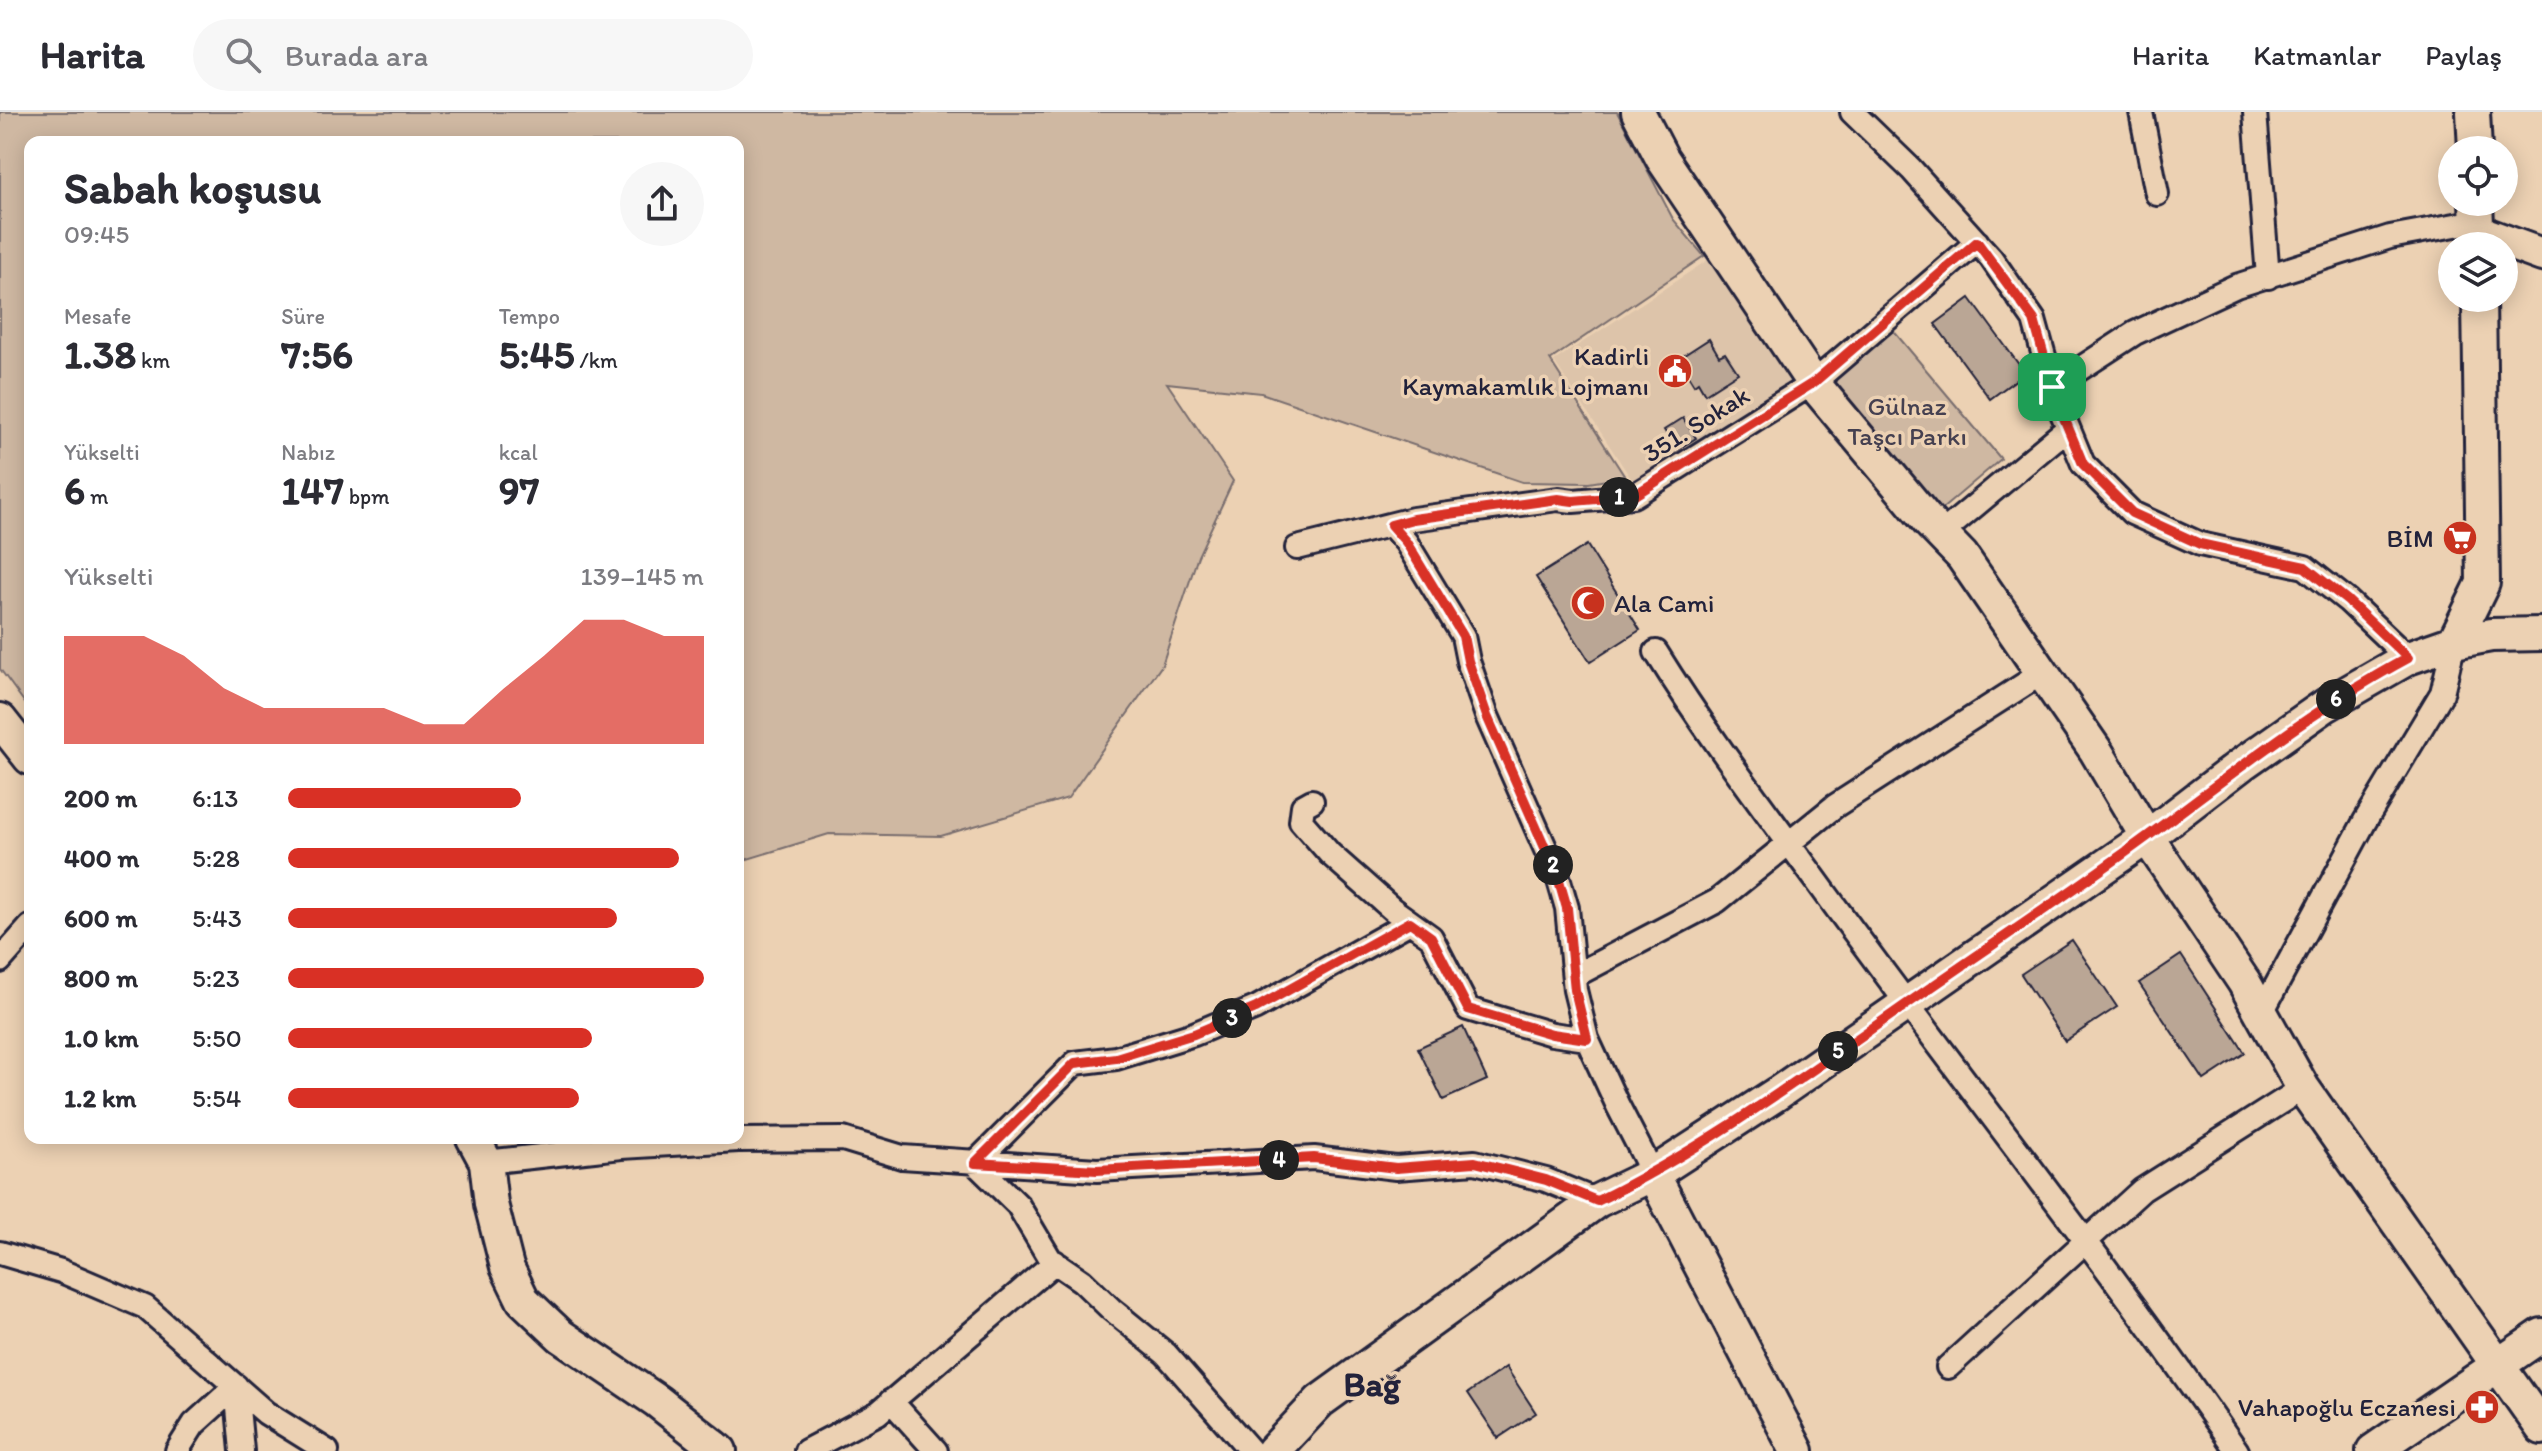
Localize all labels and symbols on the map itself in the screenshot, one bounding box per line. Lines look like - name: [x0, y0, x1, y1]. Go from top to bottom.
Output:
- place label: Kadirli Kaymakamlık Lojmanı: [1402, 340, 1649, 402]
- public building icon: Kadirli Kaymakamlık Lojmanı: [1656, 352, 1694, 390]
- pin: [2018, 353, 2086, 421]
- street label: 351. Sokak: [1637, 379, 1755, 469]
- park label: Gülnaz Taşcı Parkı: [1847, 390, 1967, 452]
- pin: 1: [1599, 477, 1639, 517]
- supermarket icon: BİM: [2441, 519, 2479, 557]
- place label: BİM: [2387, 522, 2434, 554]
- mosque icon: Ala Cami: [1569, 584, 1607, 622]
- place label: Ala Cami: [1614, 587, 1714, 619]
- pin: 6: [2316, 679, 2356, 719]
- pin: 2: [1533, 845, 1573, 885]
- pin: 3: [1212, 998, 1252, 1038]
- pin: 5: [1818, 1031, 1858, 1071]
- pin: 4: [1259, 1140, 1299, 1180]
- district label: Bağ: [1343, 1364, 1401, 1405]
- pharmacy icon: Vahapoğlu Eczanesi: [2463, 1388, 2501, 1426]
- place label: Vahapoğlu Eczanesi: [2238, 1391, 2456, 1423]

